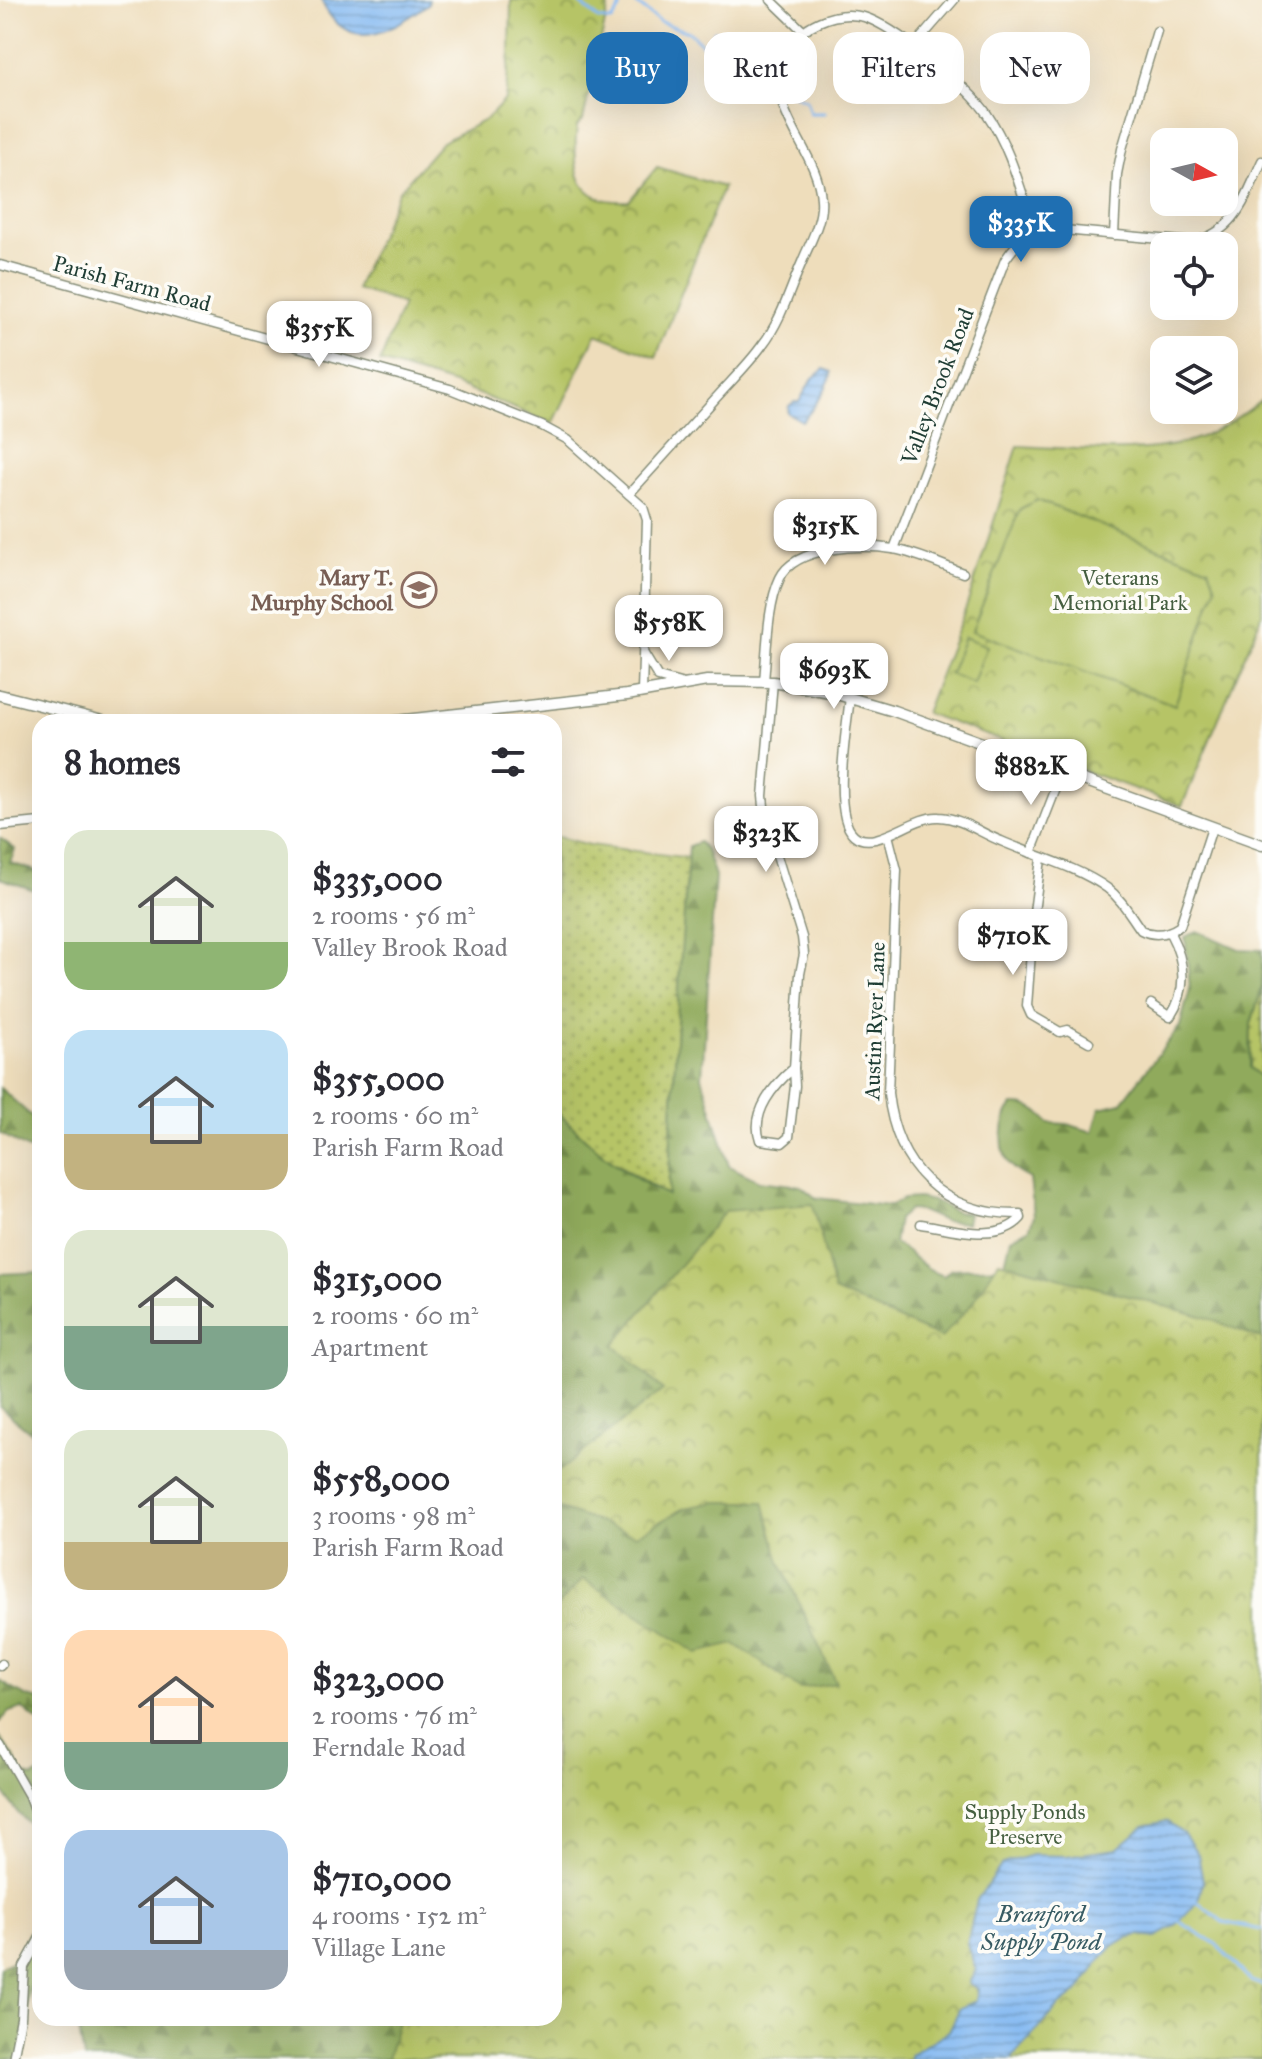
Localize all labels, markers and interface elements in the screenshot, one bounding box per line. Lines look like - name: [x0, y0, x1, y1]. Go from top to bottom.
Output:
- chip: Buy: [586, 32, 688, 104]
- chip: Rent: [704, 32, 817, 104]
- chip: Filters: [833, 32, 964, 104]
- chip: New: [980, 32, 1090, 104]
- north arrow: [1150, 128, 1238, 216]
- map controls: [1150, 128, 1238, 424]
- pin: $335K: [965, 196, 1077, 264]
- text: $335K: [988, 206, 1054, 238]
- button: locate: [1150, 232, 1238, 320]
- street label: Parish Farm Road: [50, 249, 214, 318]
- pin: $355K: [263, 301, 375, 369]
- street label: Valley Brook Road: [895, 304, 980, 469]
- text: $355K: [285, 311, 353, 343]
- button: layers: [1150, 336, 1238, 424]
- pin: $315K: [769, 499, 881, 567]
- text: $315K: [792, 509, 858, 541]
- place label: Mary T. Murphy School: [250, 564, 394, 616]
- park label: Veterans Memorial Park: [1052, 564, 1188, 616]
- school or university icon: Mary T. Murphy School: [400, 571, 438, 609]
- pin: $558K: [613, 595, 725, 663]
- text: $558K: [633, 605, 705, 637]
- pin: $693K: [778, 643, 890, 711]
- text: $693K: [798, 653, 870, 685]
- pin: $882K: [975, 739, 1087, 807]
- icon: filters: [486, 740, 530, 784]
- text: 8 homes: [64, 742, 180, 783]
- text: $882K: [994, 749, 1068, 781]
- pin: $323K: [710, 806, 822, 874]
- text: $323K: [732, 816, 800, 848]
- text: $335,000: [312, 858, 443, 899]
- icon: home: [128, 862, 224, 958]
- text: 2 rooms · 56 m²: [312, 899, 475, 931]
- pin: $710K: [957, 909, 1069, 977]
- text: $710K: [976, 919, 1050, 951]
- text: Valley Brook Road: [312, 931, 508, 963]
- street label: Austin Ryer Lane: [858, 941, 891, 1102]
- text: $355,000: [312, 1058, 445, 1099]
- icon: home: [128, 1062, 224, 1158]
- text: 2 rooms · 60 m²: [312, 1099, 478, 1131]
- text: Parish Farm Road: [312, 1131, 504, 1163]
- text: $315,000: [312, 1258, 442, 1299]
- icon: home: [128, 1262, 224, 1358]
- text: 2 rooms · 60 m²: [312, 1299, 478, 1331]
- text: Apartment: [312, 1331, 428, 1363]
- text: $558,000: [312, 1458, 450, 1499]
- icon: home: [128, 1462, 224, 1558]
- text: 3 rooms · 98 m²: [312, 1499, 475, 1531]
- text: Parish Farm Road: [312, 1531, 504, 1563]
- text: $323,000: [312, 1658, 445, 1699]
- icon: home: [128, 1662, 224, 1758]
- text: 2 rooms · 76 m²: [312, 1699, 477, 1731]
- text: Ferndale Road: [312, 1731, 466, 1763]
- park label: Supply Ponds Preserve: [964, 1798, 1086, 1850]
- text: $710,000: [312, 1858, 452, 1899]
- icon: home: [128, 1862, 224, 1958]
- text: 4 rooms · 152 m²: [312, 1899, 486, 1931]
- water label: Branford Supply Pond: [980, 1899, 1103, 1957]
- text: Village Lane: [312, 1931, 446, 1963]

